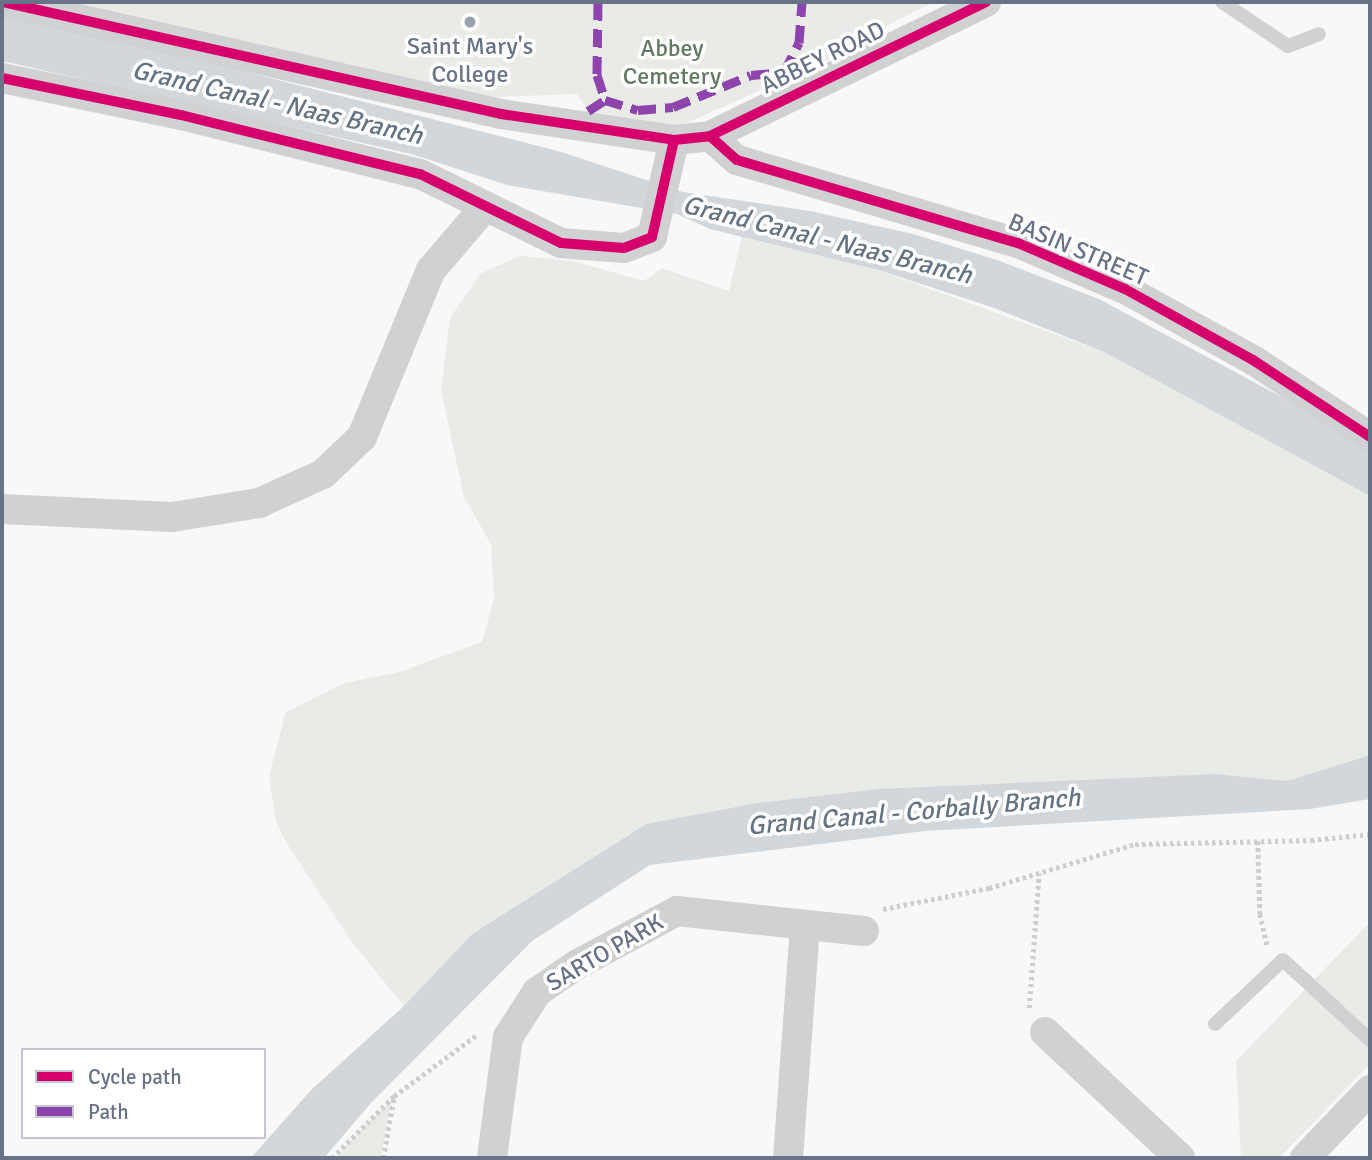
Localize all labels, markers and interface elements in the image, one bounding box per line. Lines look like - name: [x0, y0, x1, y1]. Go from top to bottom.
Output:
- marker: Saint Mary's College: [462, 14, 478, 30]
- street label: ABBEY ROAD: [756, 16, 890, 100]
- place label: Saint Mary's College: [407, 33, 533, 89]
- park label: Abbey Cemetery: [623, 35, 721, 91]
- water label: Grand Canal - Naas Branch: [129, 55, 425, 153]
- water label: Grand Canal - Naas Branch: [679, 190, 975, 292]
- street label: BASIN STREET: [1004, 208, 1152, 292]
- water label: Grand Canal - Corbally Branch: [746, 783, 1082, 843]
- street label: SARTO PARK: [542, 908, 668, 998]
- legend: [21, 1048, 266, 1139]
- text: Cycle path: [88, 1064, 182, 1090]
- text: Path: [88, 1099, 129, 1125]

